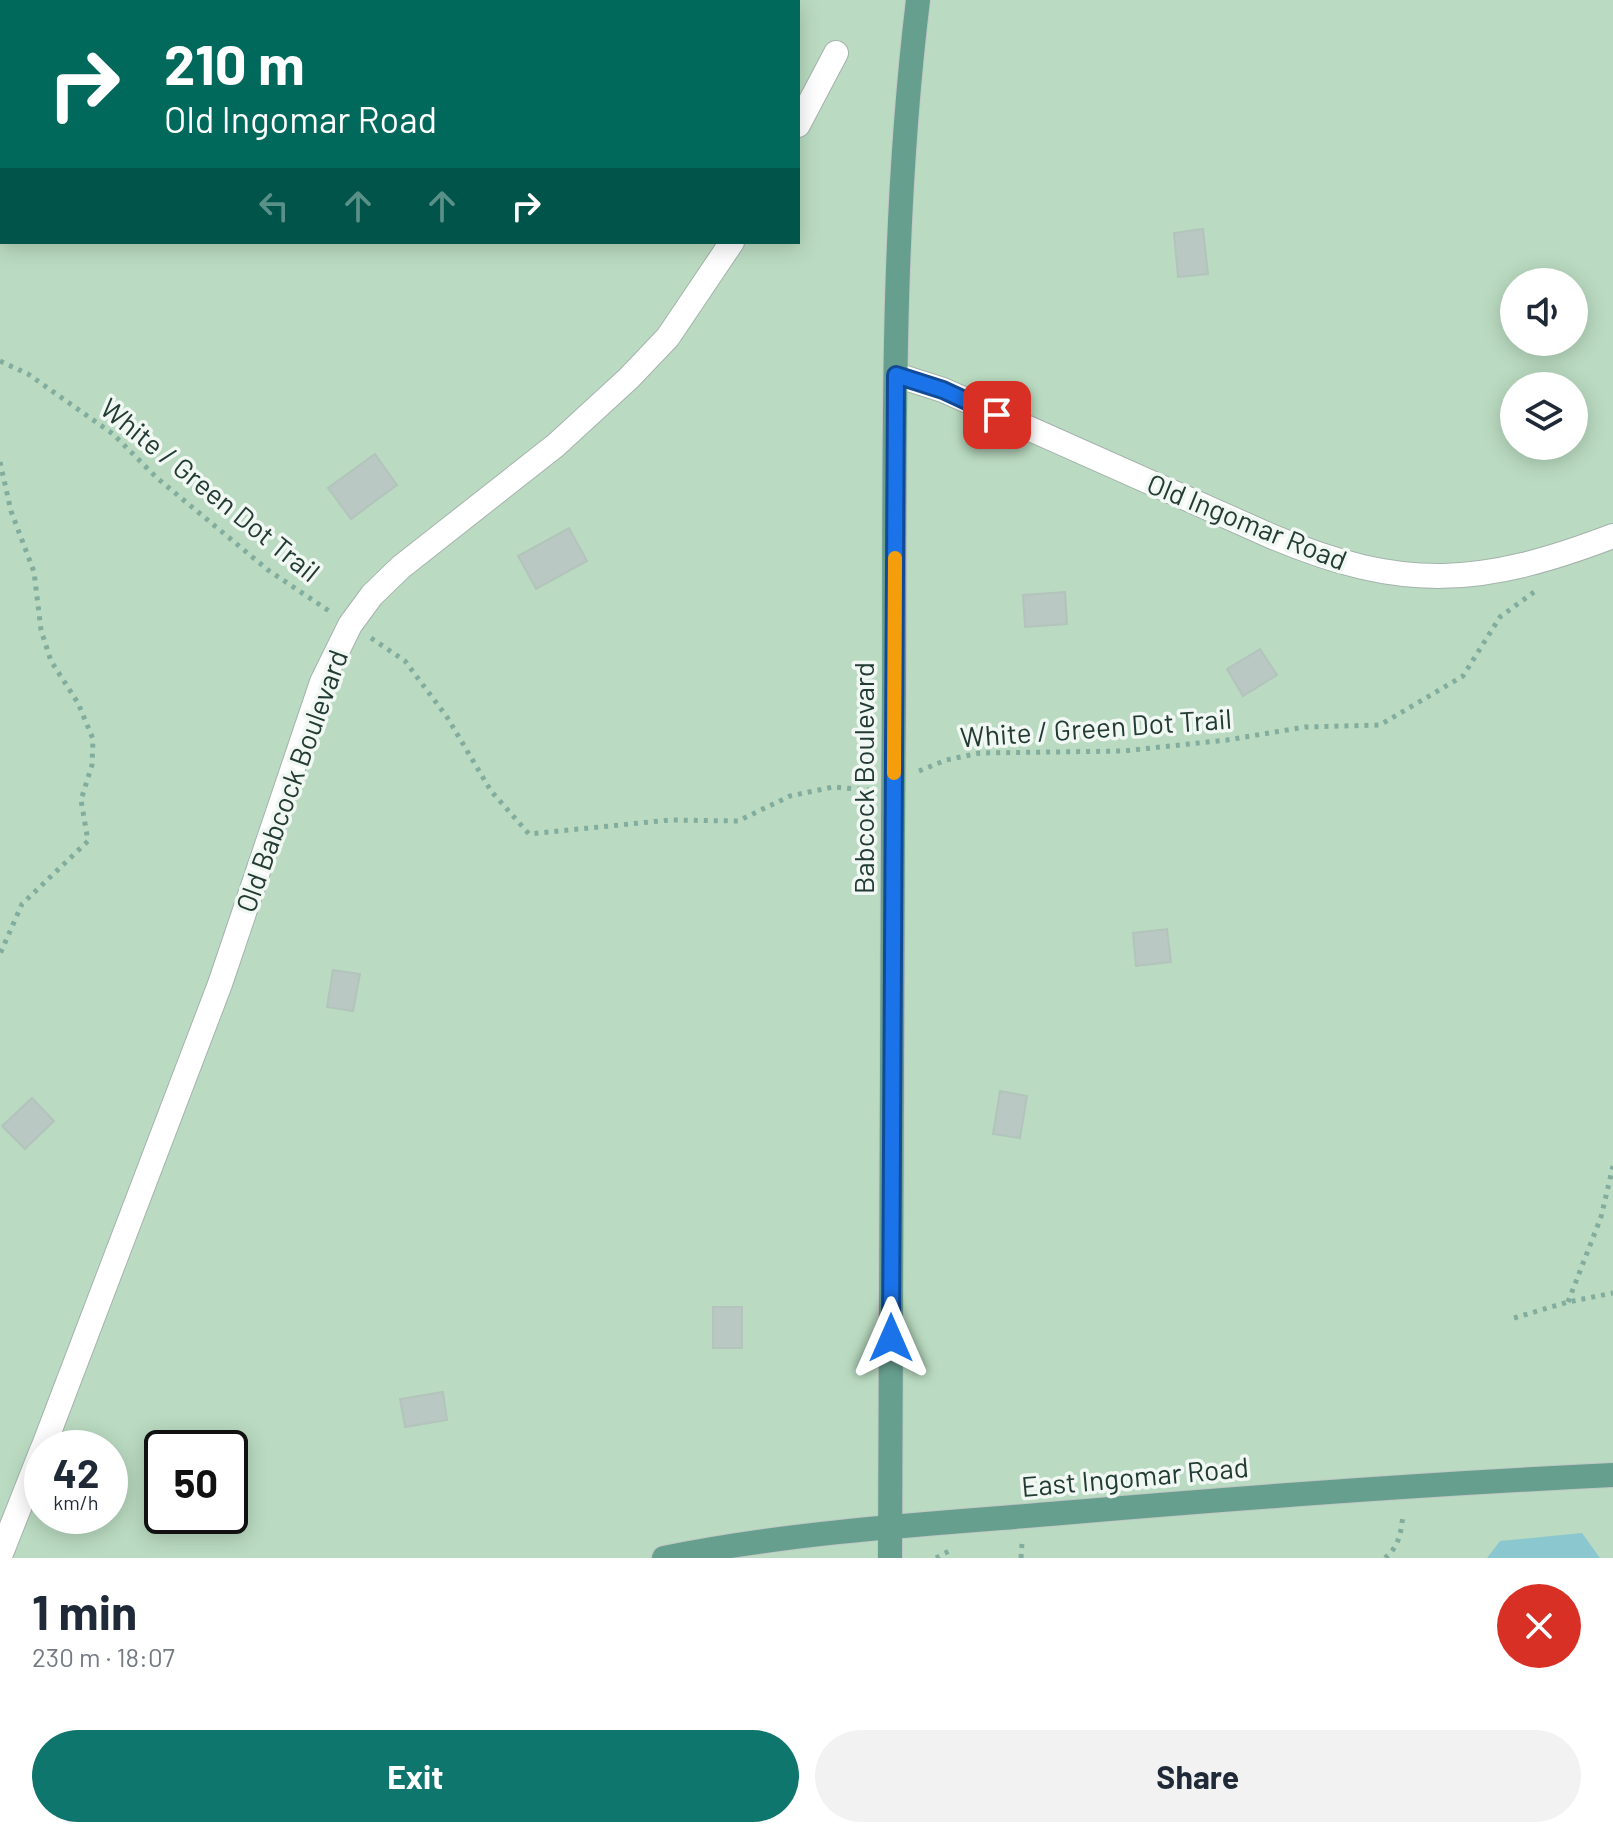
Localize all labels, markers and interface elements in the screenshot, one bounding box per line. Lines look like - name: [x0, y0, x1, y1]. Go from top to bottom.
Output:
- text: 210 m: [164, 29, 305, 96]
- icon: right: [32, 32, 136, 136]
- text: Old Ingomar Road: [164, 97, 437, 140]
- icon: left: [252, 184, 296, 228]
- icon: ahead: [336, 184, 380, 228]
- icon: ahead: [420, 184, 464, 228]
- icon: right: [504, 184, 548, 228]
- map controls: [1500, 268, 1588, 460]
- button: sound: [1500, 268, 1588, 356]
- button: layers: [1500, 372, 1588, 460]
- pin: [963, 381, 1031, 449]
- street label: White / Green Dot Trail: [94, 390, 327, 588]
- icon: arrive: [975, 393, 1019, 437]
- street label: Old Ingomar Road: [1142, 466, 1352, 577]
- street label: Old Babcock Boulevard: [228, 645, 354, 917]
- street label: Babcock Boulevard: [846, 662, 880, 894]
- street label: White / Green Dot Trail: [959, 701, 1233, 753]
- position arrow: [849, 1296, 933, 1380]
- speed limit sign: 50: [144, 1430, 248, 1534]
- text: 42: [53, 1448, 99, 1496]
- street label: East Ingomar Road: [1020, 1449, 1250, 1503]
- text: km/h: [53, 1490, 99, 1514]
- text: 1 min: [32, 1582, 137, 1640]
- button: close: [1497, 1584, 1581, 1668]
- text: 230 m · 18:07: [32, 1641, 175, 1672]
- button: Exit: [32, 1730, 799, 1822]
- button: Share: [815, 1730, 1581, 1822]

